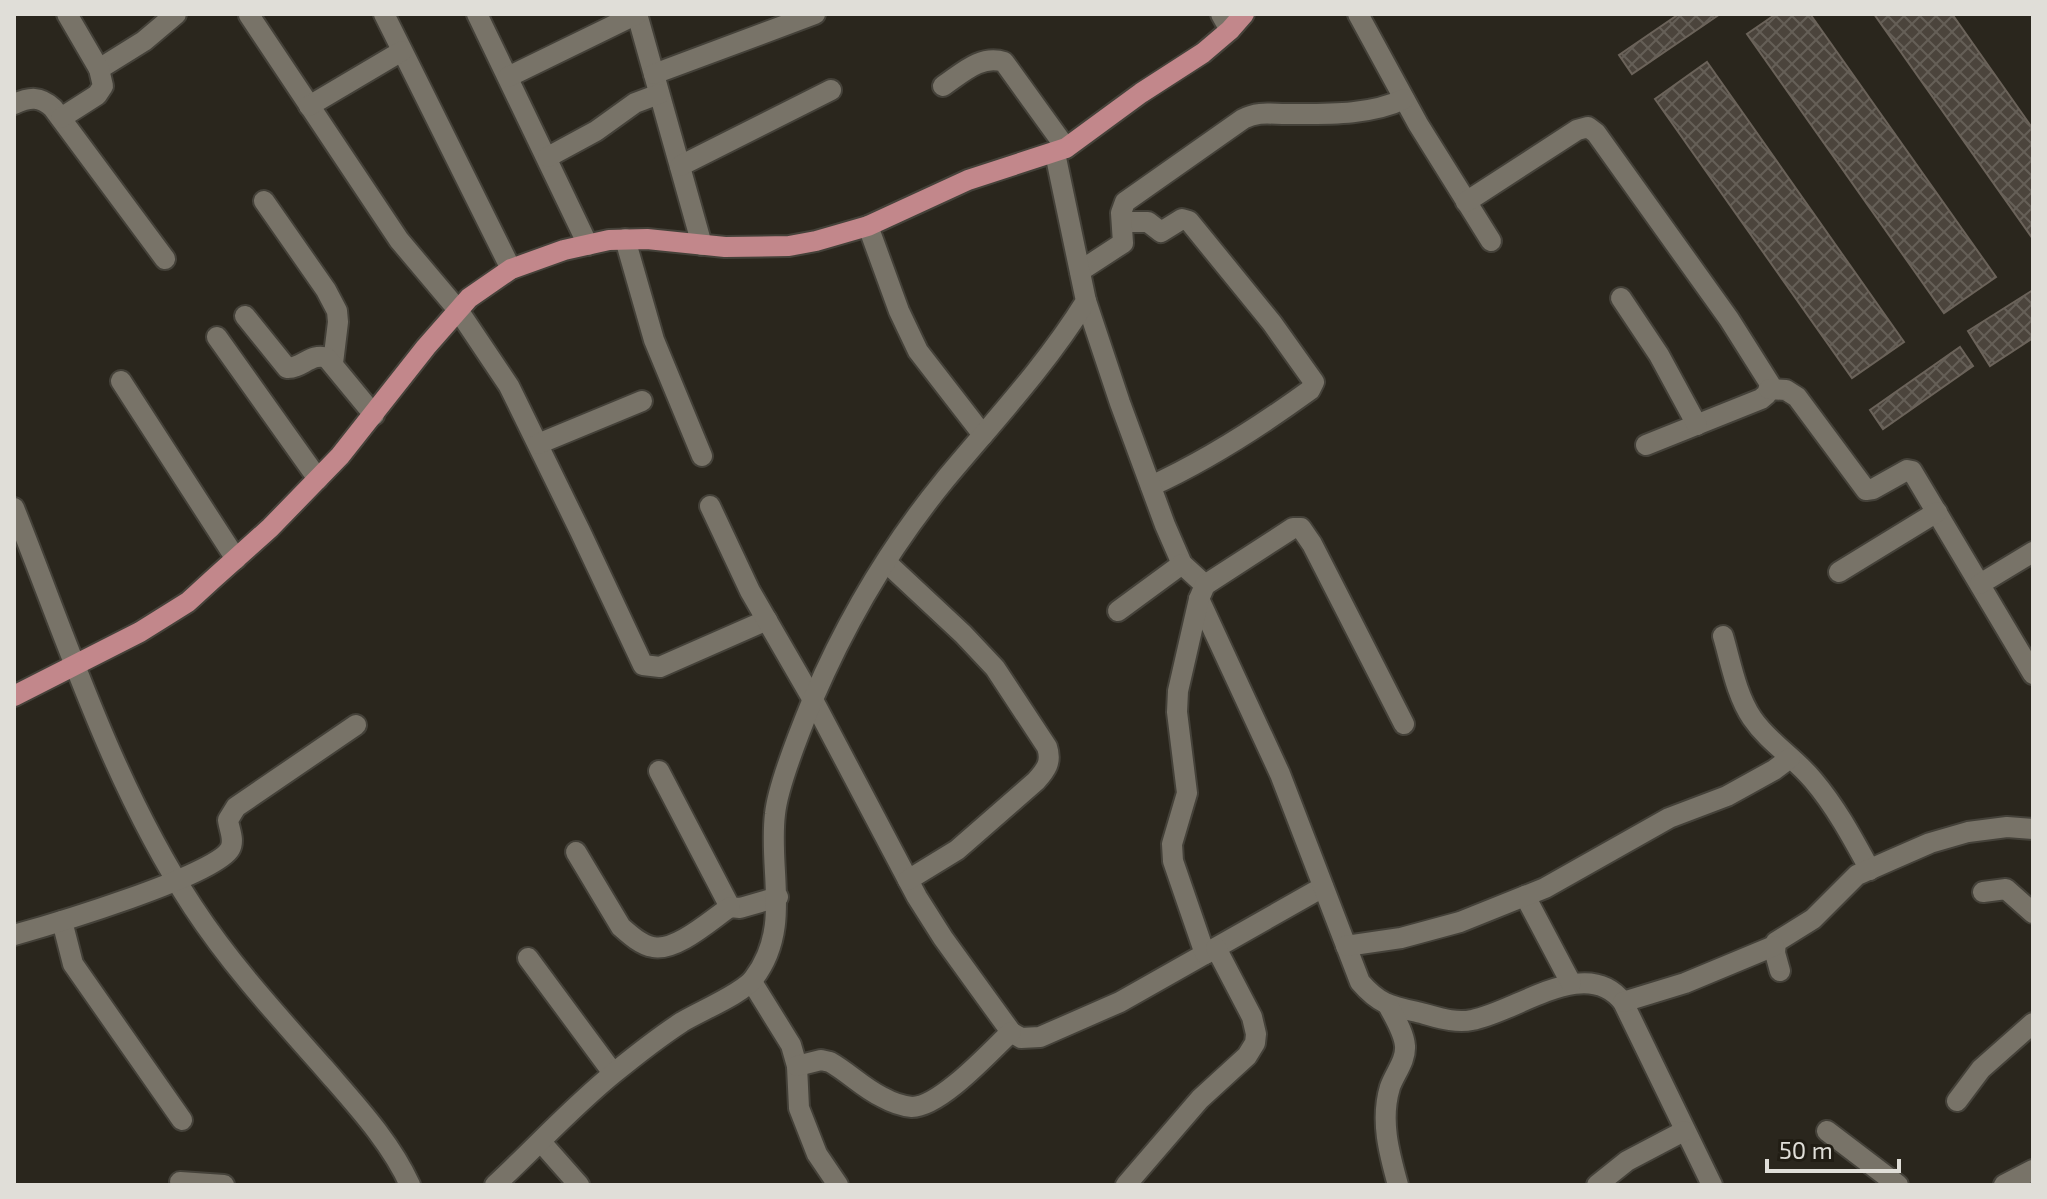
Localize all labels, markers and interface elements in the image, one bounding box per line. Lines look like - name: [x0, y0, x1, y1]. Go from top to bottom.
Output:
- scale bar: [1767, 1123, 1899, 1173]
- text: 50 m: [1779, 1135, 1833, 1164]

